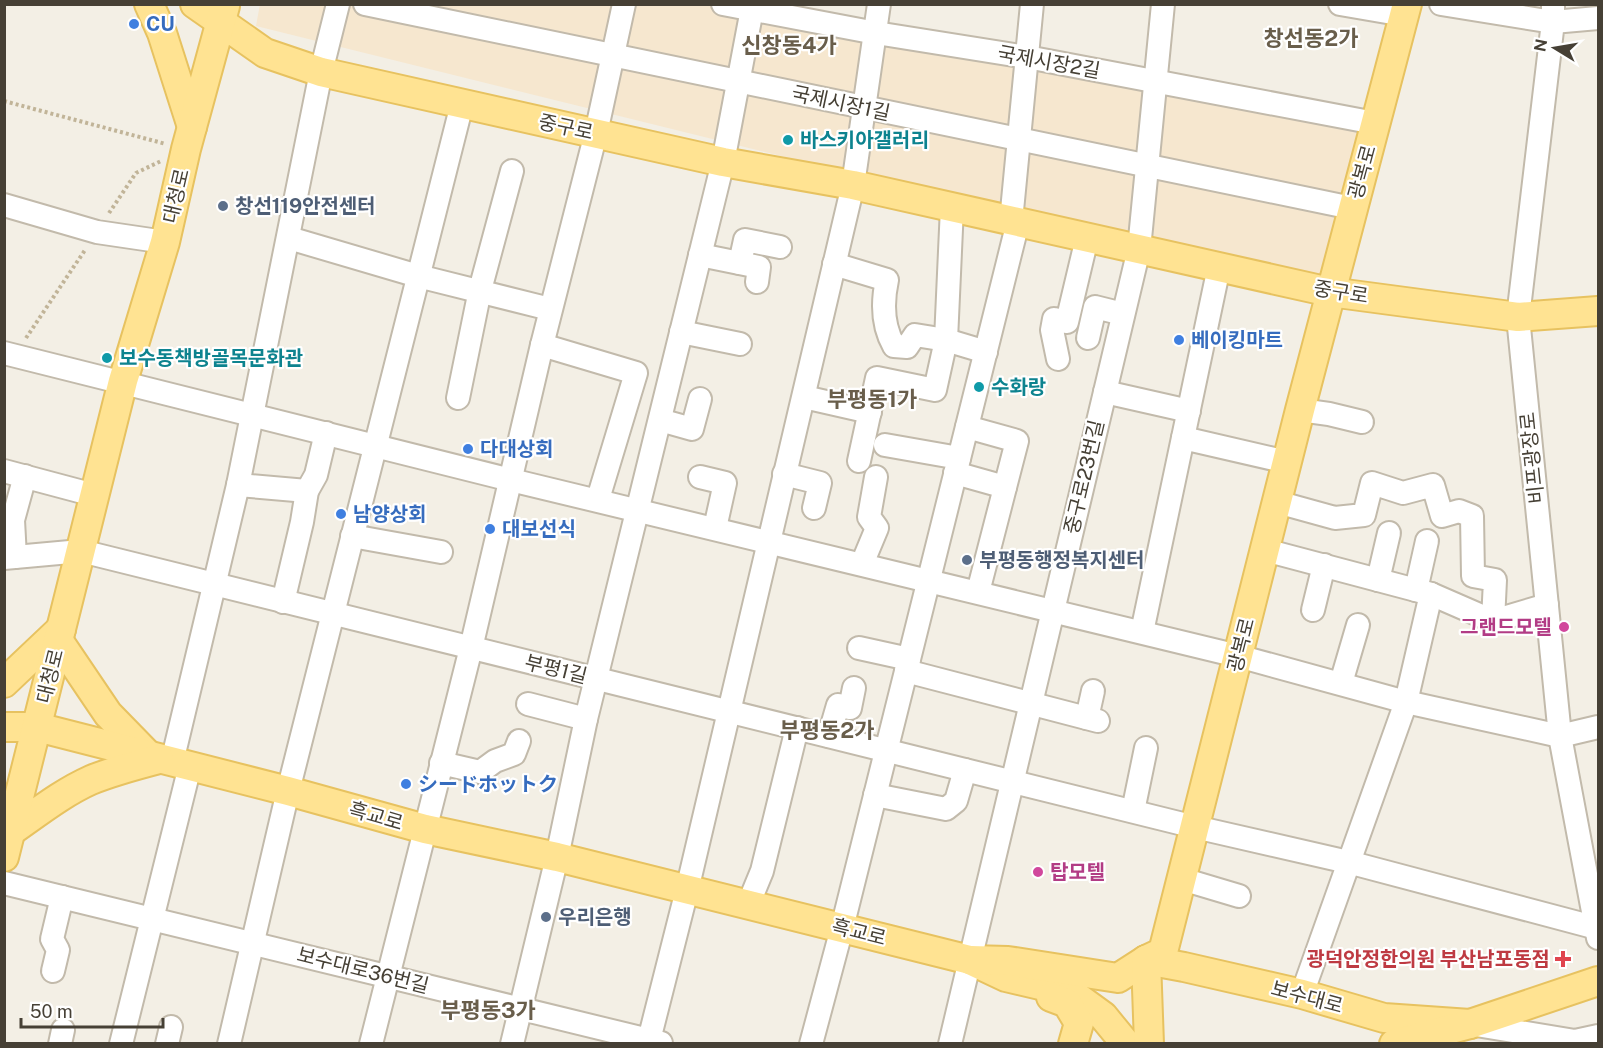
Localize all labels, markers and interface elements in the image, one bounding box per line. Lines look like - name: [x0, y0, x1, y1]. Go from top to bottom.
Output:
- place label: CU: [146, 12, 175, 36]
- marker: CU: [127, 17, 141, 31]
- north arrow: [1525, 18, 1585, 78]
- district label: 창선동2가: [1264, 25, 1358, 51]
- district label: 신창동4가: [741, 32, 837, 58]
- text: N: [1530, 37, 1551, 53]
- street label: 국제시장2길: [996, 41, 1102, 83]
- street label: 국제시장1길: [790, 81, 892, 125]
- street label: 중구로: [537, 110, 595, 144]
- place label: 바스키아갤러리: [800, 128, 929, 152]
- marker: 바스키아갤러리: [781, 133, 795, 147]
- street label: 광복로: [1343, 142, 1381, 202]
- street label: 대청로: [158, 166, 194, 226]
- place label: 창선119안전센터: [235, 194, 376, 218]
- marker: 창선119안전센터: [216, 199, 230, 213]
- street label: 중구로: [1312, 276, 1370, 308]
- place label: 베이킹마트: [1191, 328, 1283, 352]
- marker: 베이킹마트: [1172, 333, 1186, 347]
- place label: 보수동책방골목문화관: [119, 346, 304, 370]
- marker: 보수동책방골목문화관: [100, 351, 114, 365]
- place label: 수화랑: [991, 375, 1046, 399]
- marker: 수화랑: [972, 380, 986, 394]
- district label: 부평동1가: [827, 386, 917, 412]
- street label: 비프광장로: [1515, 411, 1549, 505]
- street label: 중구로23번길: [1059, 418, 1109, 536]
- place label: 다대상회: [480, 437, 554, 461]
- marker: 다대상회: [461, 442, 475, 456]
- place label: 남양상회: [353, 502, 427, 526]
- marker: 남양상회: [334, 507, 348, 521]
- place label: 대보선식: [502, 517, 576, 541]
- marker: 대보선식: [483, 522, 497, 536]
- place label: 부평동행정복지센터: [979, 548, 1145, 572]
- marker: 부평동행정복지센터: [960, 553, 974, 567]
- street label: 광복로: [1223, 615, 1259, 675]
- place label: 그랜드모텔: [1460, 615, 1552, 639]
- marker: 그랜드모텔: [1557, 620, 1571, 634]
- street label: 대청로: [32, 646, 68, 706]
- street label: 부평1길: [522, 650, 590, 688]
- district label: 부평동2가: [780, 717, 874, 743]
- place label: シードホットク: [418, 772, 558, 796]
- marker: シードホットク: [399, 777, 413, 791]
- street label: 흑교로: [346, 797, 406, 835]
- place label: 탑모텔: [1050, 860, 1105, 884]
- marker: 탑모텔: [1031, 865, 1045, 879]
- place label: 우리은행: [558, 905, 632, 929]
- marker: 우리은행: [539, 910, 553, 924]
- street label: 흑교로: [829, 914, 889, 950]
- street label: 보수대로36번길: [294, 942, 432, 998]
- place label: 광덕안정한의원 부산남포동점: [1306, 947, 1550, 971]
- marker: 광덕안정한의원 부산남포동점: [1554, 950, 1572, 968]
- street label: 보수대로: [1268, 976, 1346, 1018]
- scale bar: [21, 991, 164, 1029]
- district label: 부평동3가: [440, 997, 536, 1023]
- text: 50 m: [30, 1001, 73, 1022]

